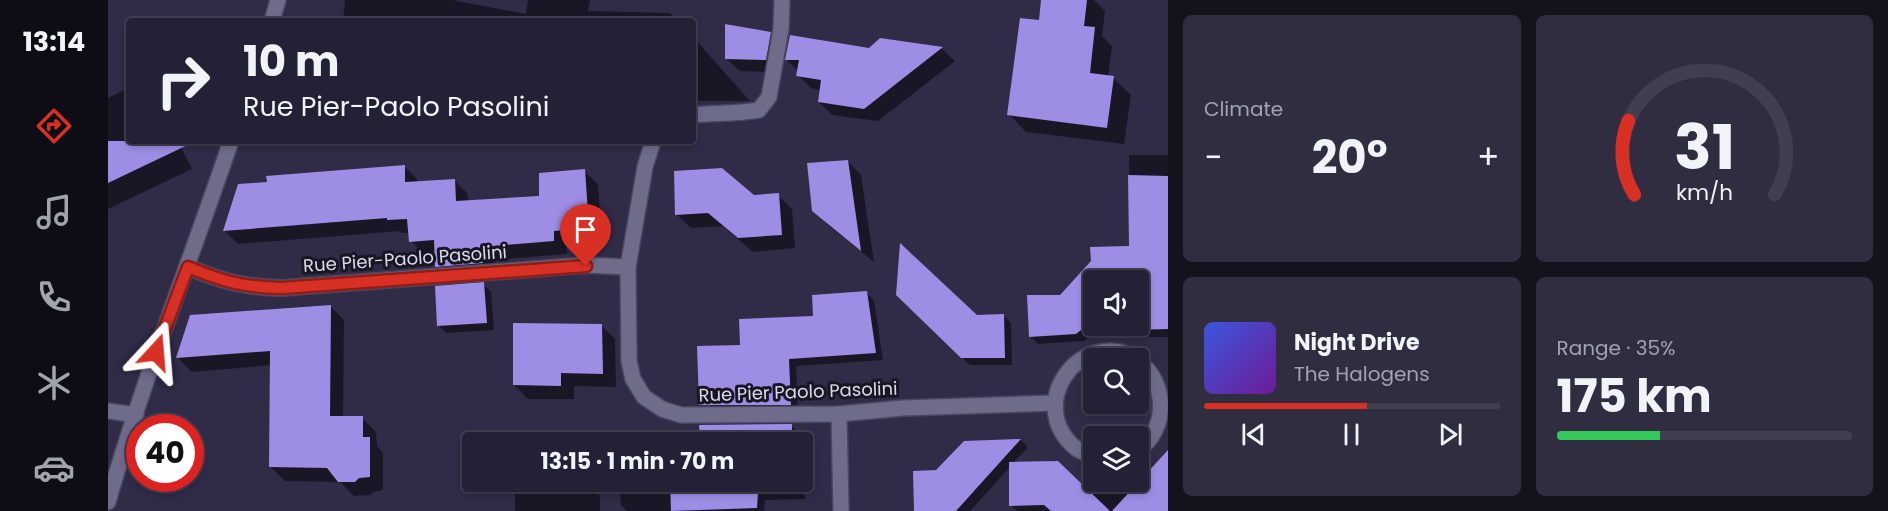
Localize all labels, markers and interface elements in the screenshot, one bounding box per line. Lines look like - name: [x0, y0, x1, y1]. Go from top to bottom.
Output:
- text: 13:14: [23, 23, 85, 60]
- text: 10 m: [243, 32, 340, 91]
- icon: right: [144, 42, 222, 120]
- text: Rue Pier-Paolo Pasolini: [243, 88, 549, 125]
- text: Climate: [1204, 95, 1283, 123]
- text: 31: [1674, 103, 1735, 191]
- icon: directions: [33, 105, 75, 147]
- text: 20°: [1312, 126, 1388, 189]
- text: −: [1204, 134, 1222, 181]
- text: +: [1477, 134, 1499, 181]
- text: km/h: [1676, 178, 1733, 209]
- icon: music: [33, 191, 75, 233]
- pin: [560, 204, 611, 266]
- icon: arrive: [569, 213, 602, 246]
- street label: Rue Pier-Paolo Pasolini: [302, 239, 508, 278]
- map controls: [1083, 270, 1149, 492]
- button: sound: [1083, 270, 1149, 336]
- icon: phone: [33, 276, 75, 318]
- position arrow: [124, 320, 188, 384]
- text: Night Drive: [1294, 327, 1420, 358]
- text: Range · 35%: [1557, 334, 1675, 362]
- button: search: [1083, 348, 1149, 414]
- text: The Halogens: [1294, 360, 1430, 388]
- icon: climate: [33, 362, 75, 404]
- text: 175 km: [1557, 365, 1712, 428]
- street label: Rue Pier Paolo Pasolini: [698, 376, 898, 407]
- speed limit sign: 40: [126, 414, 204, 492]
- icon: previous: [1237, 418, 1270, 451]
- icon: pause: [1335, 418, 1368, 451]
- icon: next: [1434, 418, 1467, 451]
- button: layers: [1083, 426, 1149, 492]
- text: 13:15 · 1 min · 70 m: [541, 446, 734, 477]
- icon: car: [33, 447, 75, 489]

